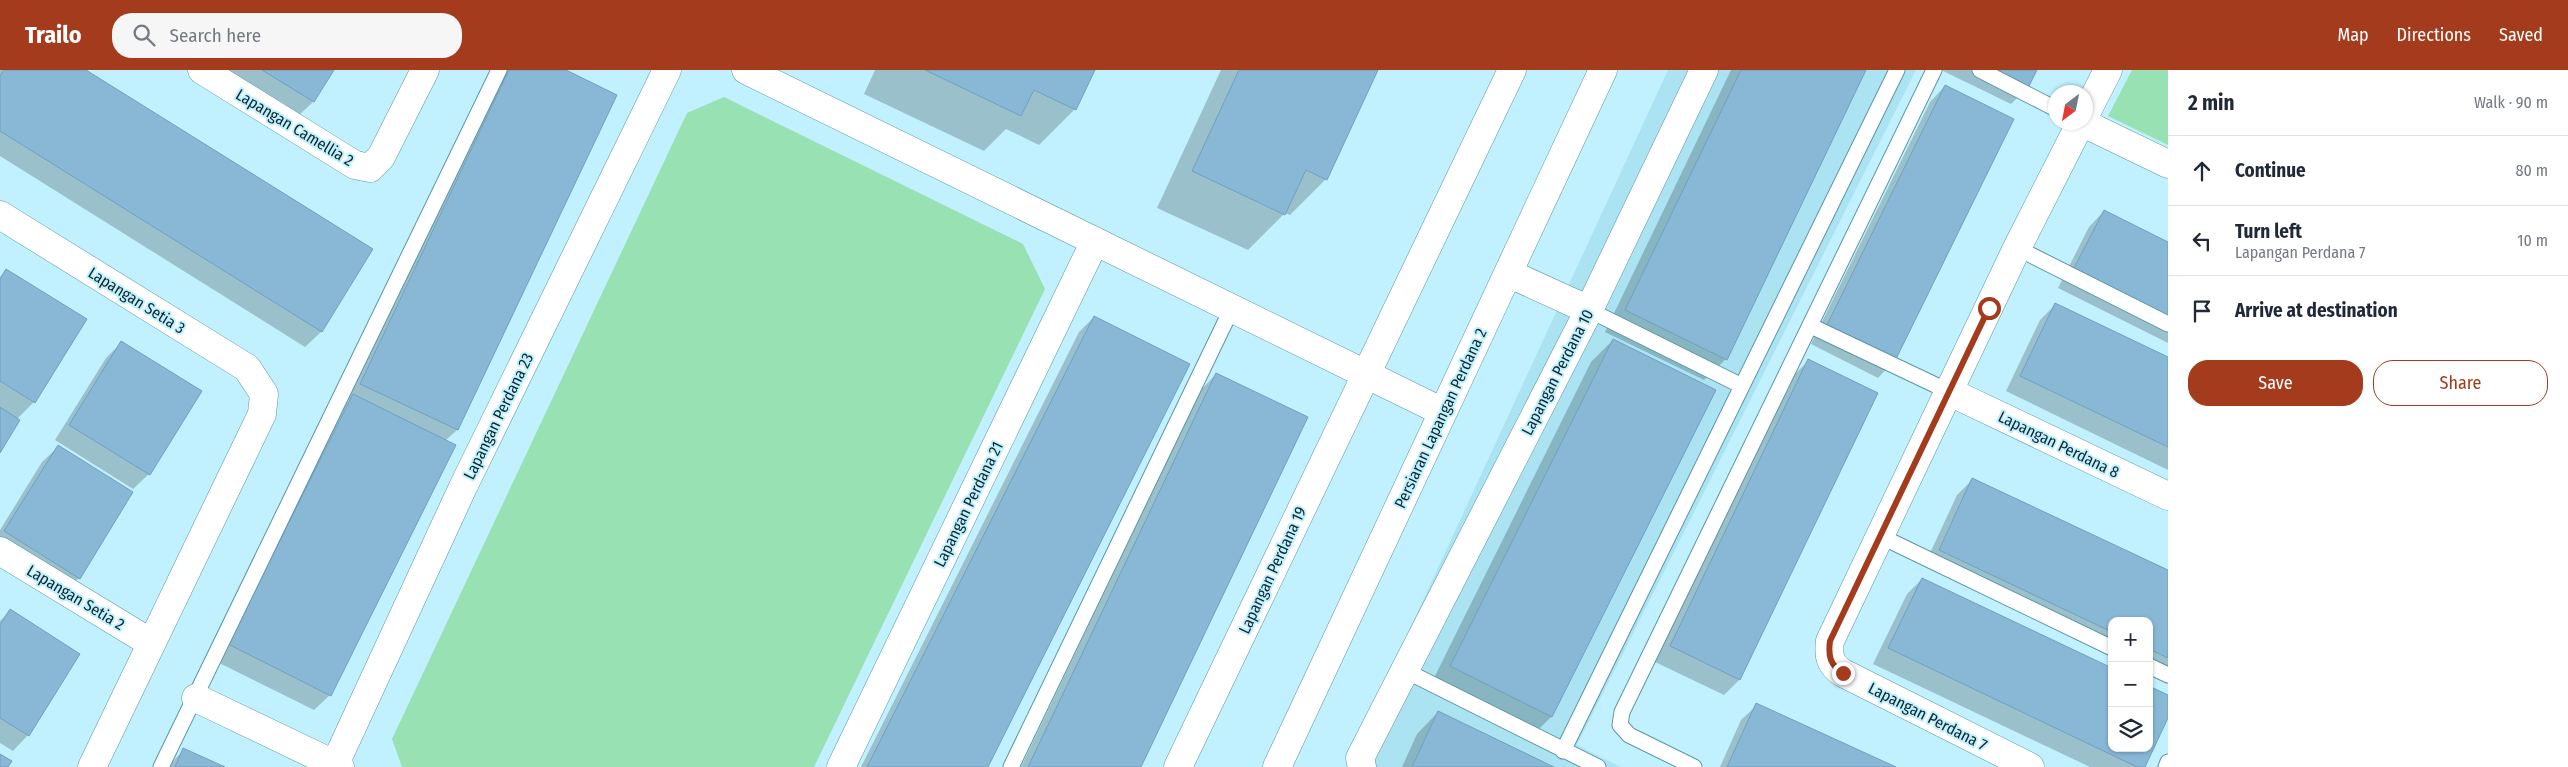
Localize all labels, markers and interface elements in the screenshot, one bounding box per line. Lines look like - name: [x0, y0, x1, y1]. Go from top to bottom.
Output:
- search box: [112, 13, 462, 58]
- text: Trailo: [25, 21, 82, 49]
- icon: search: [130, 21, 158, 49]
- text: Search here: [170, 24, 261, 47]
- text: Map: [2337, 24, 2369, 46]
- text: Directions: [2397, 24, 2471, 46]
- text: Saved: [2499, 24, 2543, 46]
- street label: Lapangan Camellia 2: [232, 85, 357, 170]
- north arrow: [2048, 85, 2093, 130]
- text: 2 min: [2188, 90, 2235, 116]
- text: Walk · 90 m: [2474, 93, 2548, 112]
- icon: ahead: [2188, 157, 2216, 185]
- text: Continue: [2235, 159, 2306, 182]
- text: 80 m: [2516, 161, 2548, 180]
- text: Turn left: [2235, 220, 2302, 243]
- icon: left: [2188, 227, 2216, 255]
- text: 10 m: [2517, 231, 2548, 250]
- text: Lapangan Perdana 7: [2235, 243, 2366, 262]
- street label: Lapangan Setia 3: [85, 263, 189, 338]
- route start: [1978, 297, 2001, 320]
- icon: arrive: [2188, 297, 2216, 325]
- text: Arrive at destination: [2235, 299, 2398, 322]
- street label: Lapangan Perdana 10: [1518, 306, 1597, 438]
- street label: Persiaran Lapangan Perdana 2: [1390, 325, 1491, 511]
- street label: Lapangan Perdana 23: [460, 350, 537, 483]
- button: Save: [2188, 360, 2363, 406]
- button: Share: [2373, 360, 2548, 406]
- street label: Lapangan Perdana 8: [1995, 407, 2122, 482]
- street label: Lapangan Perdana 21: [930, 438, 1007, 570]
- street label: Lapangan Perdana 19: [1235, 503, 1310, 637]
- street label: Lapangan Setia 2: [24, 561, 128, 634]
- map controls: [2108, 617, 2153, 752]
- button: +: [2108, 617, 2153, 662]
- route end: [1832, 662, 1855, 685]
- button: −: [2108, 662, 2153, 707]
- street label: Lapangan Perdana 7: [1865, 678, 1991, 755]
- button: layers: [2108, 707, 2153, 752]

